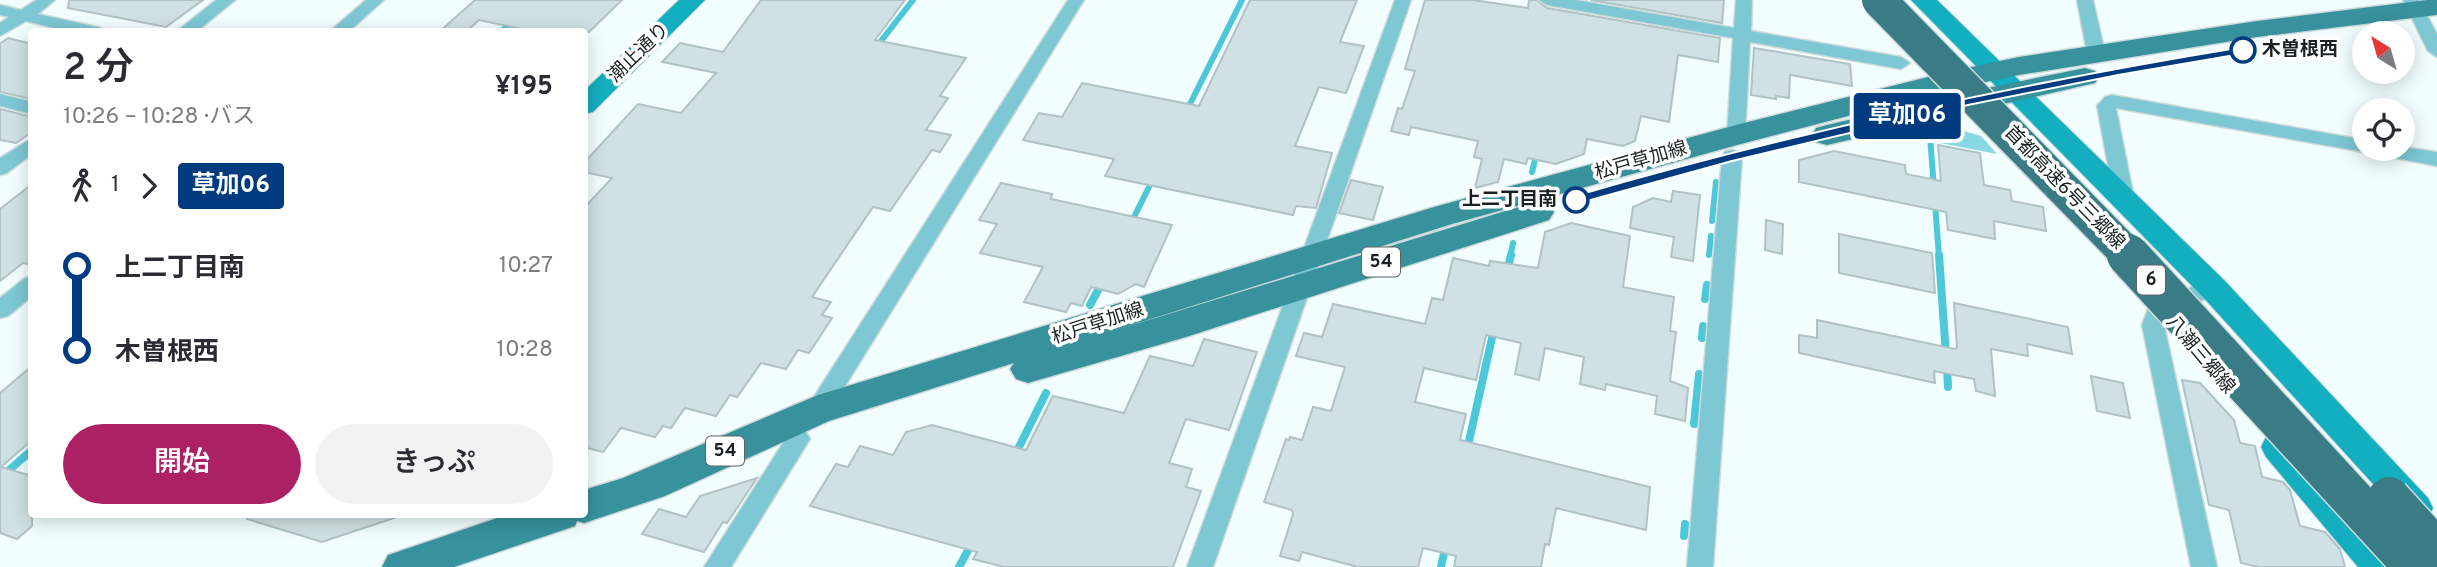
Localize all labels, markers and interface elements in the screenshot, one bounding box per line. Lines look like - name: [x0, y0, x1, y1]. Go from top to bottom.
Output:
- street label: 潮止通り: [603, 18, 675, 88]
- north arrow: [2352, 21, 2415, 84]
- map controls: [2352, 21, 2415, 161]
- marker: 木曽根西: [2230, 37, 2256, 63]
- place label: 木曽根西: [2262, 38, 2338, 62]
- text: 2 分: [63, 45, 134, 94]
- text: ¥195: [495, 71, 553, 104]
- line badge: 草加06: [1858, 93, 1956, 139]
- button: locate: [2352, 98, 2415, 161]
- text: 草加06: [1868, 101, 1946, 131]
- text: 10:26 – 10:28 · バス: [63, 103, 255, 132]
- street label: 首都高速6号三郷線: [1999, 121, 2129, 255]
- street label: 松戸草加線: [1592, 136, 1690, 186]
- icon: walk: [63, 167, 101, 205]
- icon: forward: [130, 167, 168, 205]
- text: 1: [111, 171, 120, 200]
- text: 草加06: [192, 171, 270, 201]
- marker: 上二丁目南: [1563, 187, 1589, 213]
- place label: 上二丁目南: [1462, 188, 1557, 212]
- road number: 54: [1362, 248, 1400, 276]
- text: 10:27: [499, 252, 553, 281]
- text: 上二丁目南: [115, 253, 245, 286]
- road number: 6: [2137, 266, 2165, 294]
- street label: 松戸草加線: [1049, 298, 1147, 350]
- street label: 八潮三郷線: [2160, 311, 2240, 399]
- text: 10:28: [496, 336, 553, 365]
- text: 木曽根西: [115, 337, 219, 370]
- button: 開始: [63, 424, 301, 504]
- button: きっぷ: [315, 424, 553, 504]
- road number: 54: [706, 436, 744, 466]

